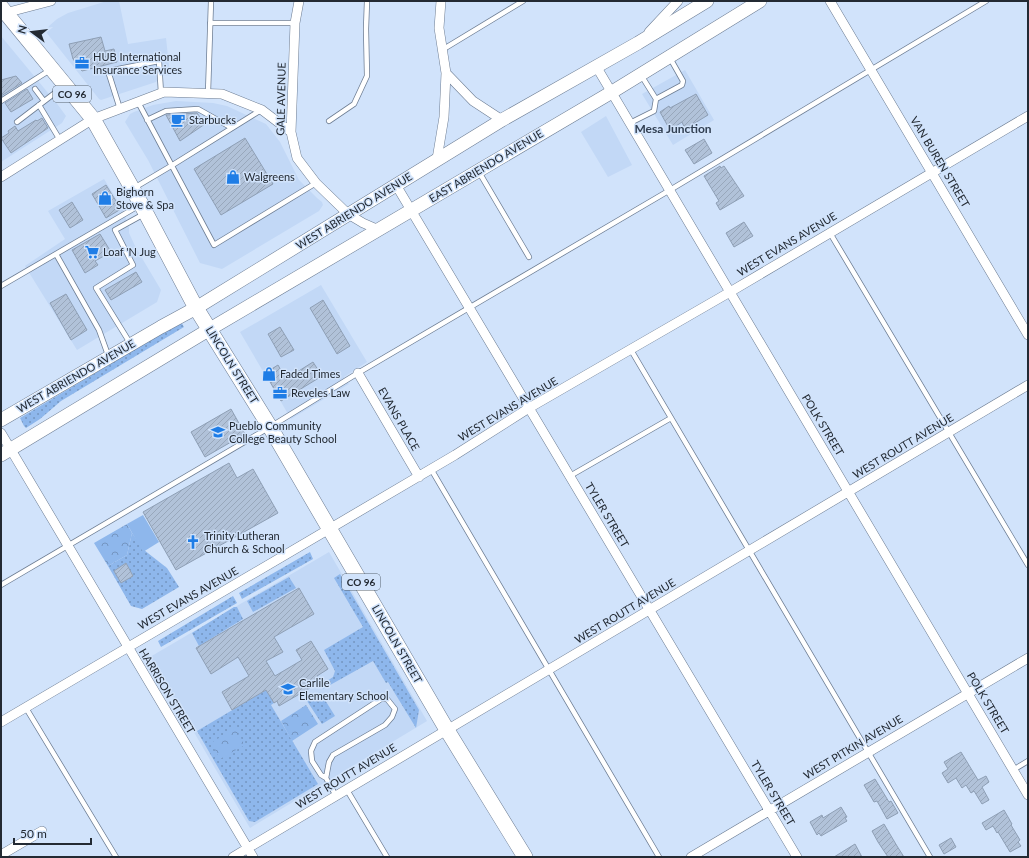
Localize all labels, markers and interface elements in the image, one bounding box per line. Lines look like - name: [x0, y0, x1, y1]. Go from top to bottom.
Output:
- north arrow: [12, 12, 52, 52]
- text: N: [14, 24, 29, 35]
- place label: HUB International Insurance Services: [93, 50, 182, 76]
- office icon: HUB International Insurance Services: [74, 55, 90, 71]
- street label: GALE AVENUE: [273, 62, 288, 136]
- road number: CO 96: [53, 86, 91, 102]
- cafe icon: Starbucks: [170, 112, 186, 128]
- place label: Starbucks: [189, 113, 236, 126]
- street label: VAN BUREN STREET: [908, 114, 973, 210]
- district label: Mesa Junction: [634, 121, 712, 136]
- street label: EAST ABRIENDO AVENUE: [426, 126, 545, 205]
- shop icon: Walgreens: [225, 169, 241, 185]
- street label: WEST ABRIENDO AVENUE: [293, 169, 414, 252]
- place label: Walgreens: [244, 170, 295, 183]
- place label: Bighorn Stove & Spa: [116, 185, 174, 211]
- shop icon: Bighorn Stove & Spa: [97, 190, 113, 206]
- street label: WEST EVANS AVENUE: [735, 209, 839, 278]
- supermarket icon: Loaf 'N Jug: [84, 244, 100, 260]
- place label: Loaf 'N Jug: [103, 245, 156, 258]
- street label: LINCOLN STREET: [203, 324, 262, 406]
- street label: WEST ABRIENDO AVENUE: [14, 336, 137, 415]
- shop icon: Faded Times: [261, 366, 277, 382]
- place label: Faded Times: [280, 367, 340, 380]
- street label: WEST EVANS AVENUE: [456, 374, 560, 443]
- office icon: Reveles Law: [272, 385, 288, 401]
- street label: EVANS PLACE: [376, 385, 423, 453]
- place label: Reveles Law: [291, 386, 351, 399]
- street label: POLK STREET: [800, 392, 847, 458]
- street label: WEST ROUTT AVENUE: [850, 410, 955, 481]
- place label: Pueblo Community College Beauty School: [229, 419, 337, 445]
- school or university icon: Pueblo Community College Beauty School: [210, 424, 226, 440]
- street label: TYLER STREET: [583, 480, 632, 550]
- place label: Trinity Lutheran Church & School: [204, 529, 285, 555]
- church icon: Trinity Lutheran Church & School: [185, 534, 201, 550]
- street label: WEST EVANS AVENUE: [135, 564, 240, 632]
- road number: CO 96: [342, 574, 380, 590]
- street label: WEST ROUTT AVENUE: [572, 575, 677, 646]
- street label: LINCOLN STREET: [370, 602, 425, 686]
- street label: HARRISON STREET: [137, 646, 198, 736]
- street label: POLK STREET: [965, 670, 1012, 736]
- place label: Carlile Elementary School: [299, 676, 389, 702]
- school or university icon: Carlile Elementary School: [280, 681, 296, 697]
- street label: WEST PITKIN AVENUE: [801, 712, 905, 781]
- street label: WEST ROUTT AVENUE: [293, 740, 398, 811]
- street label: TYLER STREET: [749, 758, 798, 828]
- scale bar: [14, 820, 91, 846]
- text: 50 m: [20, 826, 47, 841]

